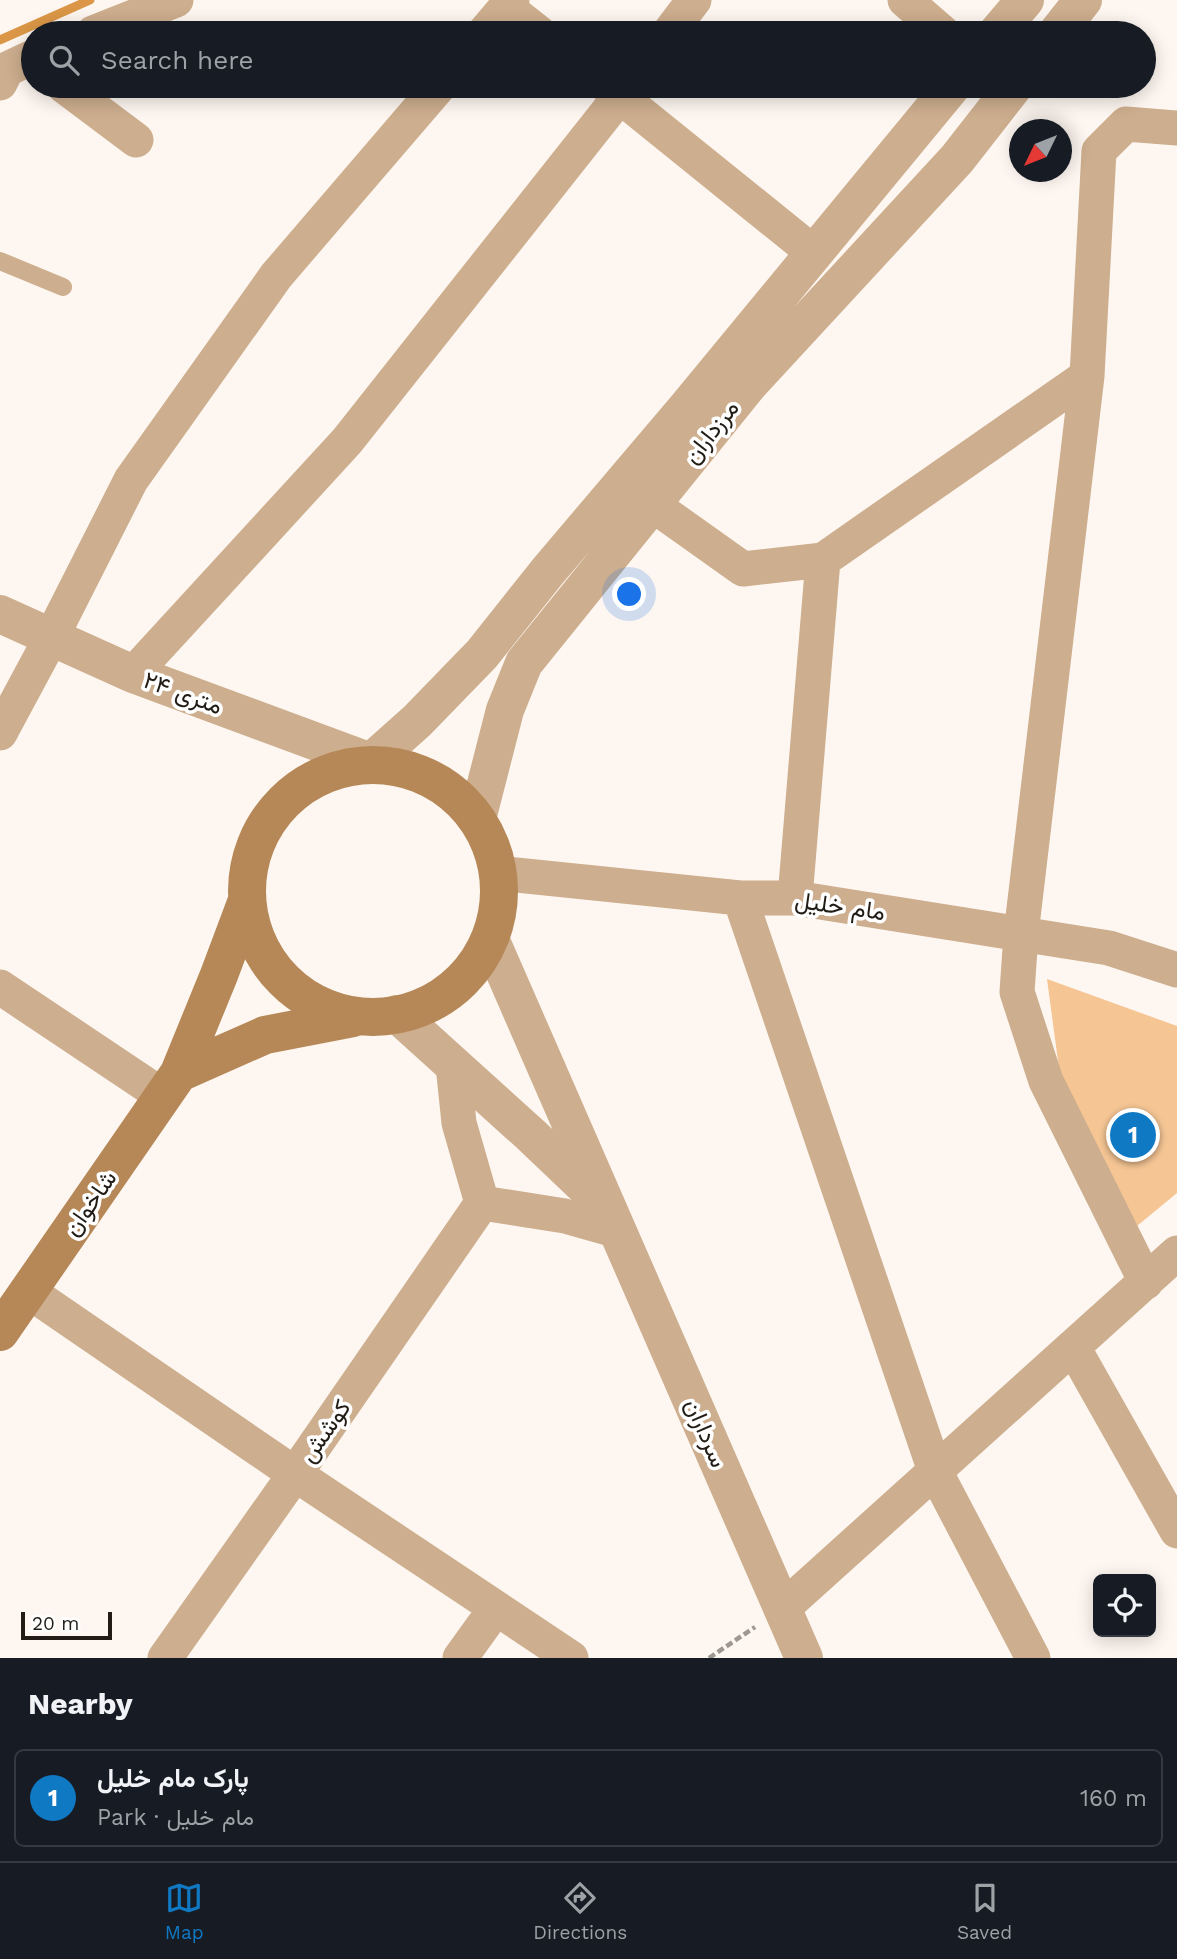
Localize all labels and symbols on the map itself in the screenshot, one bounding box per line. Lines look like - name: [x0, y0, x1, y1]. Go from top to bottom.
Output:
- north arrow: [1009, 119, 1072, 182]
- street label: مرزداران: [677, 394, 745, 470]
- your location: [612, 577, 646, 611]
- street label: ۲۴ متری: [139, 666, 226, 721]
- street label: مام خلیل: [793, 886, 887, 928]
- pin: 1: [1110, 1109, 1156, 1161]
- street label: شاخوان: [57, 1165, 123, 1242]
- street label: کوشش: [293, 1394, 357, 1468]
- street label: سرداران: [678, 1394, 733, 1472]
- scale bar: [21, 1609, 112, 1641]

